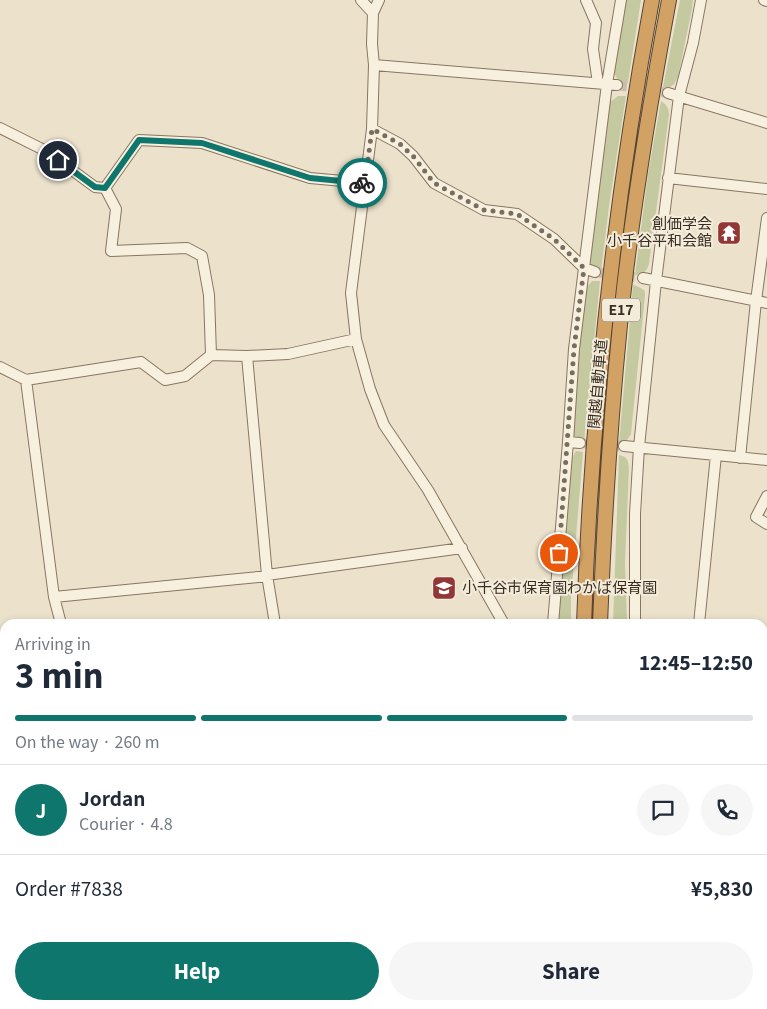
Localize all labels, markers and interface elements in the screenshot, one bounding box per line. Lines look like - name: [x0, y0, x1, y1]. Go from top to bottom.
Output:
- pin: [37, 139, 79, 181]
- icon: home: [44, 146, 72, 174]
- courier: [337, 158, 387, 208]
- icon: bike: [348, 169, 376, 197]
- place label: 創価学会 小千谷平和会館: [607, 212, 712, 250]
- temple icon: 創価学会 小千谷平和会館: [716, 220, 742, 246]
- road number: E17: [602, 298, 640, 322]
- street label: 関越自動車道: [582, 338, 611, 430]
- pin: [538, 532, 580, 574]
- icon: bag: [545, 539, 573, 567]
- school or university icon: 小千谷市保育園わかば保育園: [431, 575, 457, 601]
- place label: 小千谷市保育園わかば保育園: [462, 576, 657, 597]
- text: Arriving in: [15, 631, 91, 655]
- text: 12:45–12:50: [639, 648, 753, 675]
- text: 3 min: [15, 651, 103, 697]
- text: On the way · 260 m: [15, 729, 160, 753]
- text: Jordan: [79, 784, 145, 811]
- button: chat: [637, 784, 689, 836]
- button: phone: [701, 784, 753, 836]
- text: J: [36, 796, 46, 823]
- text: Courier · 4.8: [79, 811, 173, 835]
- text: Order #7838: [15, 874, 123, 901]
- text: ¥5,830: [691, 874, 753, 901]
- button: Help: [15, 942, 379, 1000]
- button: Share: [389, 942, 753, 1000]

